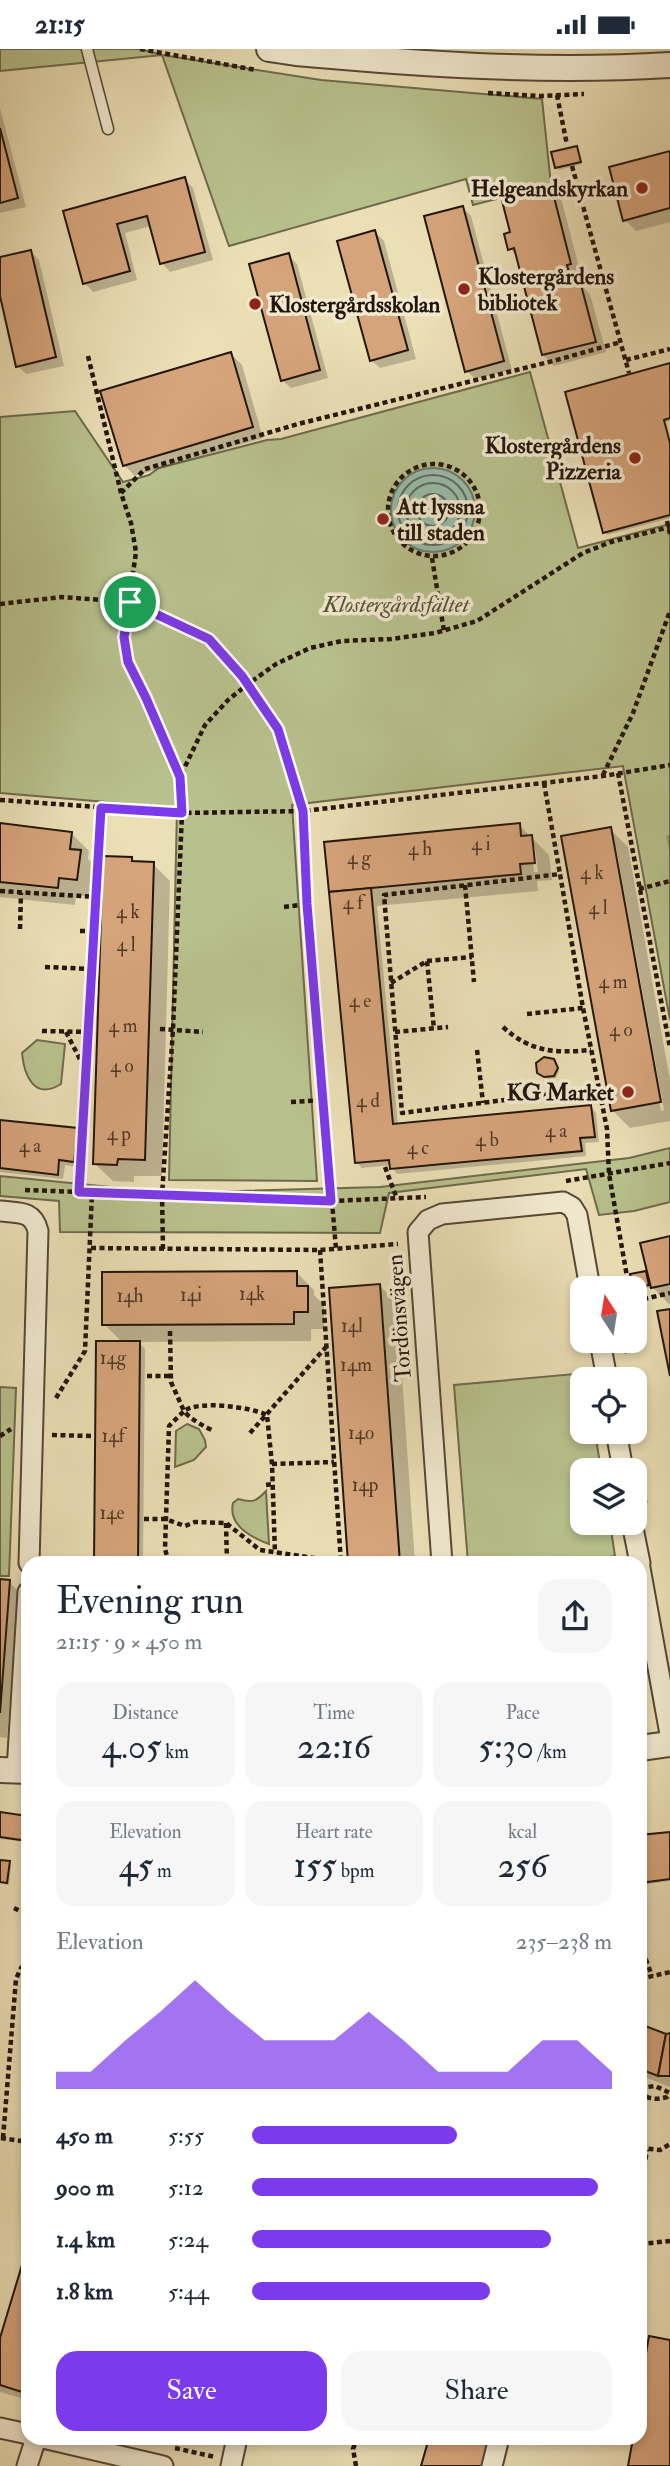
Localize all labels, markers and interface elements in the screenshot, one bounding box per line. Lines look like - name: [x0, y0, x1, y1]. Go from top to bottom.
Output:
- text: 21:15: [35, 9, 85, 41]
- place label: Helgeandskyrkan: [471, 174, 628, 204]
- marker: Helgeandskyrkan: [634, 180, 650, 196]
- place label: Klostergårdens bibliotek: [477, 262, 614, 317]
- marker: Klostergårdens bibliotek: [456, 281, 472, 297]
- place label: Klostergårdsskolan: [269, 290, 441, 320]
- marker: Klostergårdsskolan: [247, 296, 263, 312]
- place label: Klostergårdens Pizzeria: [485, 431, 623, 486]
- marker: Klostergårdens Pizzeria: [627, 450, 643, 466]
- place label: Att lyssna till staden: [396, 492, 486, 547]
- marker: Att lyssna till staden: [375, 511, 391, 527]
- pin: [100, 572, 160, 632]
- icon: arrive: [111, 583, 149, 621]
- park label: Klostergårdsfältet: [322, 590, 470, 619]
- house number: 4 i: [471, 832, 491, 856]
- house number: 4 h: [408, 837, 432, 861]
- house number: 4 g: [347, 846, 371, 870]
- house number: 4 k: [580, 861, 604, 885]
- house number: 4 f: [343, 891, 366, 915]
- house number: 4 l: [588, 896, 608, 920]
- house number: 4 k: [116, 900, 140, 924]
- house number: 4 l: [116, 933, 136, 957]
- house number: 4 m: [599, 970, 628, 994]
- house number: 4 e: [349, 989, 371, 1013]
- house number: 4 m: [109, 1014, 138, 1038]
- house number: 4 o: [609, 1018, 633, 1042]
- house number: 4 o: [110, 1054, 134, 1078]
- place label: KG Market: [507, 1078, 615, 1107]
- marker: KG Market: [620, 1084, 636, 1100]
- house number: 4 d: [356, 1089, 380, 1113]
- house number: 4 a: [545, 1119, 567, 1143]
- house number: 4 p: [107, 1122, 131, 1147]
- house number: 4 b: [475, 1128, 499, 1152]
- house number: 4 a: [19, 1134, 41, 1158]
- house number: 4 c: [407, 1136, 429, 1160]
- street label: Tordönsvägen: [380, 1253, 418, 1383]
- north arrow: [570, 1276, 648, 1353]
- map controls: [570, 1276, 647, 1535]
- house number: 14k: [239, 1282, 265, 1306]
- house number: 14i: [180, 1283, 202, 1307]
- house number: 14h: [117, 1284, 144, 1308]
- house number: 14l: [341, 1314, 363, 1338]
- house number: 14g: [100, 1346, 127, 1370]
- house number: 14m: [340, 1353, 372, 1377]
- button: locate: [570, 1367, 647, 1444]
- house number: 14o: [348, 1421, 374, 1445]
- house number: 14f: [101, 1424, 127, 1448]
- button: layers: [570, 1458, 647, 1535]
- house number: 14p: [352, 1473, 378, 1498]
- house number: 14e: [100, 1501, 125, 1525]
- text: Evening run: [56, 1577, 244, 1625]
- button: share: [538, 1579, 612, 1653]
- text: 21:15 · 9 × 450 m: [56, 1627, 202, 1656]
- text: Distance: [112, 1701, 179, 1725]
- text: Time: [313, 1701, 355, 1725]
- text: Pace: [506, 1701, 540, 1725]
- text: 4.05: [102, 1725, 161, 1769]
- text: 22:16: [297, 1725, 371, 1769]
- text: 5:30: [479, 1725, 534, 1769]
- text: km: [161, 1740, 189, 1764]
- text: /km: [534, 1740, 567, 1764]
- text: Elevation: [109, 1820, 182, 1844]
- text: Heart rate: [295, 1820, 373, 1844]
- text: kcal: [508, 1820, 537, 1844]
- text: 45: [119, 1844, 153, 1888]
- text: 155: [294, 1844, 337, 1888]
- text: 256: [497, 1844, 548, 1888]
- text: m: [153, 1859, 172, 1883]
- text: bpm: [337, 1859, 374, 1883]
- text: Elevation: [56, 1927, 144, 1956]
- text: 235–238 m: [516, 1927, 612, 1956]
- text: 450 m: [56, 2121, 113, 2150]
- text: 5:55: [168, 2121, 204, 2150]
- text: 900 m: [56, 2173, 114, 2202]
- text: 5:12: [168, 2173, 204, 2202]
- text: 1.4 km: [56, 2225, 115, 2254]
- text: 5:24: [168, 2225, 208, 2254]
- text: 1.8 km: [56, 2277, 113, 2306]
- text: 5:44: [168, 2277, 209, 2306]
- button: Save: [56, 2351, 327, 2431]
- button: Share: [341, 2351, 612, 2431]

